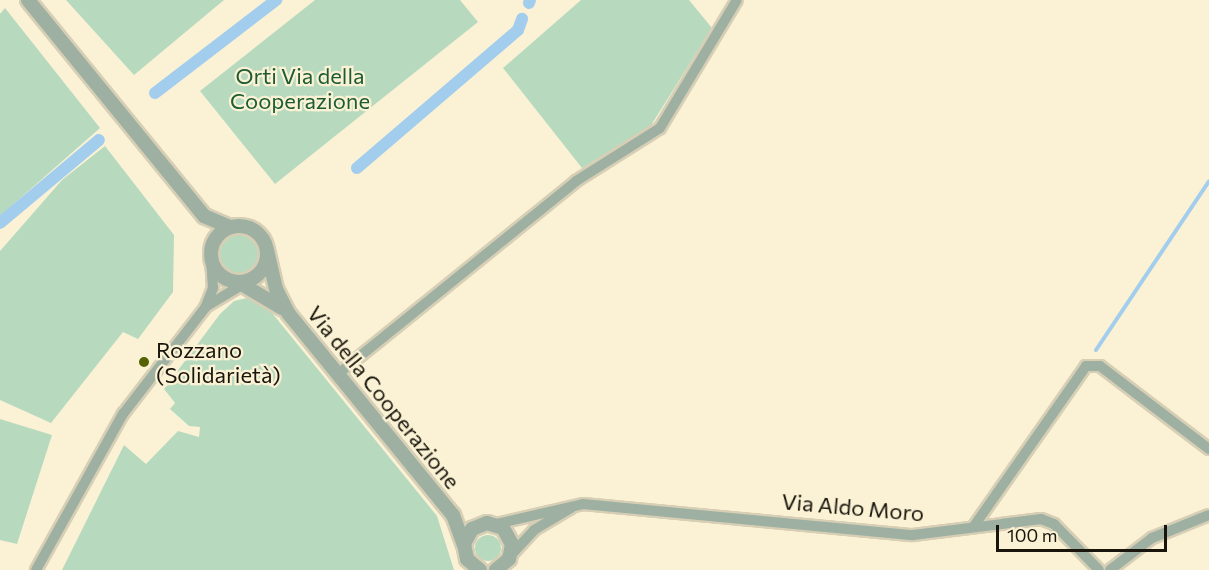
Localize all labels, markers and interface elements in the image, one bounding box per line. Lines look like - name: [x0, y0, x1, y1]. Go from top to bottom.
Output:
- park label: Orti Via della Cooperazione: [230, 62, 370, 113]
- street label: Via della Cooperazione: [302, 300, 466, 494]
- place label: Rozzano (Solidarietà): [156, 336, 281, 388]
- marker: Rozzano (Solidarietà): [137, 355, 151, 369]
- street label: Via Aldo Moro: [781, 488, 925, 526]
- scale bar: [999, 513, 1170, 551]
- text: 100 m: [1007, 524, 1057, 546]

